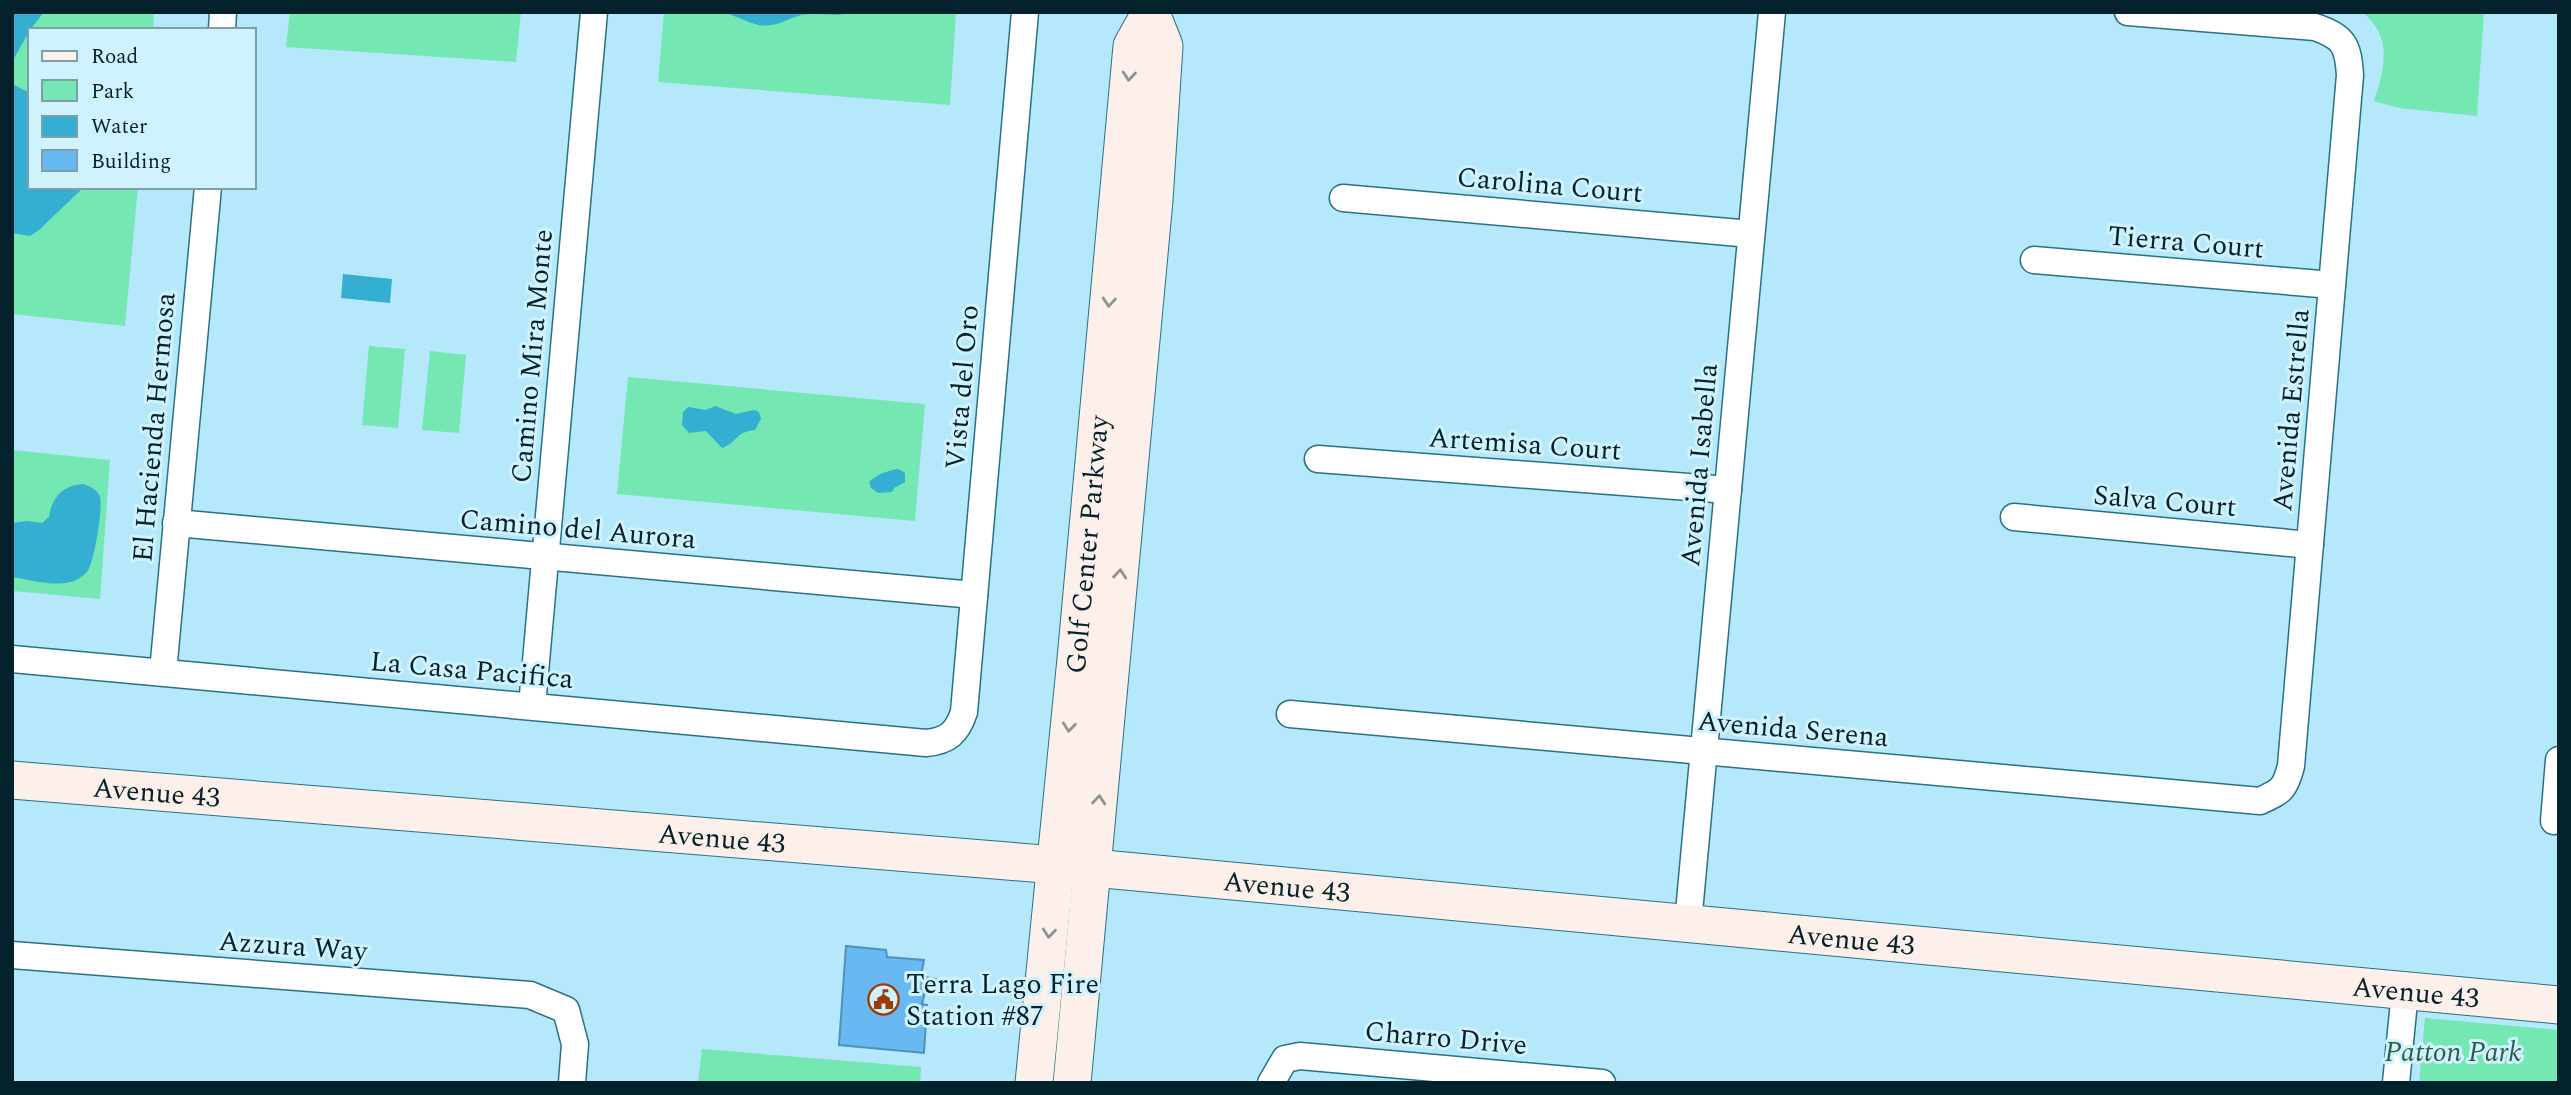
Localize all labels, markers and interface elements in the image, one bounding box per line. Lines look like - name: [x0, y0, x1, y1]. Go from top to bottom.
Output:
- legend: [28, 28, 256, 189]
- text: Road: [91, 41, 138, 73]
- one-way arrow: [1122, 71, 1137, 82]
- text: Park: [91, 76, 135, 108]
- text: Water: [91, 111, 147, 143]
- text: Building: [91, 146, 171, 178]
- street label: Carolina Court: [1455, 156, 1645, 215]
- street label: Tierra Court: [2106, 214, 2266, 271]
- street label: Camino Mira Monte: [500, 227, 565, 485]
- street label: El Hacienda Hermosa: [121, 290, 188, 564]
- one-way arrow: [1102, 297, 1117, 308]
- street label: Vista del Oro: [934, 303, 991, 471]
- street label: Avenida Estrella: [2261, 307, 2322, 513]
- street label: Avenida Isabella: [1669, 361, 1730, 569]
- street label: Golf Center Parkway: [1055, 412, 1121, 676]
- street label: Artemisa Court: [1427, 416, 1623, 473]
- street label: Salva Court: [2092, 474, 2238, 529]
- street label: Camino del Aurora: [458, 498, 698, 561]
- one-way arrow: [1112, 568, 1127, 580]
- street label: La Casa Pacifica: [368, 640, 576, 701]
- street label: Avenida Serena: [1696, 700, 1890, 759]
- one-way arrow: [1062, 721, 1077, 733]
- street label: Avenue 43: [91, 767, 222, 820]
- one-way arrow: [1091, 795, 1106, 806]
- street label: Avenue 43: [656, 813, 787, 866]
- street label: Avenue 43: [1221, 860, 1352, 915]
- street label: Avenue 43: [1785, 913, 1916, 968]
- street label: Azzura Way: [217, 920, 370, 973]
- one-way arrow: [1041, 927, 1056, 939]
- place label: Terra Lago Fire Station #87: [906, 963, 1099, 1038]
- street label: Avenue 43: [2350, 966, 2481, 1020]
- public building icon: Terra Lago Fire Station #87: [866, 982, 900, 1016]
- street label: Charro Drive: [1363, 1010, 1529, 1067]
- park label: Patton Park: [2384, 1031, 2522, 1074]

